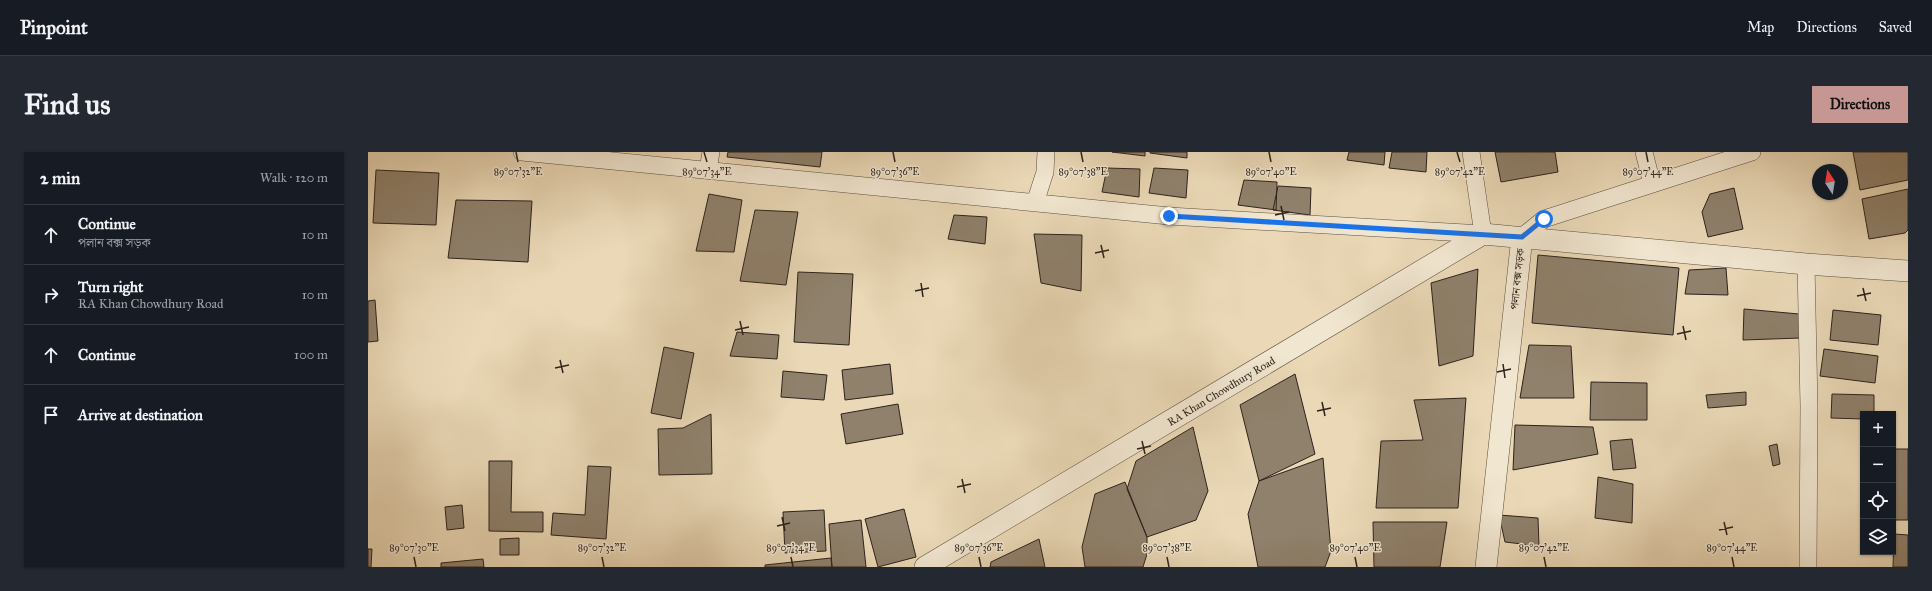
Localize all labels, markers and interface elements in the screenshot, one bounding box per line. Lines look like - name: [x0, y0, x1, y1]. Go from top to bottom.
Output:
- text: Pinpoint: [20, 16, 88, 39]
- text: Map: [1747, 19, 1774, 36]
- text: Directions: [1796, 19, 1857, 36]
- text: Saved: [1879, 19, 1912, 36]
- button: Directions: [1812, 86, 1908, 123]
- text: Find us: [24, 87, 110, 122]
- north arrow: [1812, 164, 1848, 200]
- text: 89°07'32"E: [494, 166, 542, 178]
- text: 89°07'34"E: [682, 166, 732, 178]
- text: 89°07'36"E: [871, 166, 919, 178]
- text: 89°07'38"E: [1058, 166, 1108, 178]
- text: 89°07'40"E: [1245, 166, 1297, 178]
- text: 89°07'42"E: [1435, 166, 1485, 178]
- text: 89°07'44"E: [1623, 166, 1673, 178]
- text: 2 min: [40, 168, 80, 189]
- text: Walk · 120 m: [260, 170, 328, 186]
- route end: [1160, 207, 1178, 225]
- route start: [1535, 210, 1553, 228]
- text: Continue: [78, 215, 136, 233]
- icon: ahead: [40, 224, 62, 246]
- text: 10 m: [302, 227, 328, 243]
- text: পলান বক্স সড়ক: [78, 235, 151, 251]
- street label: পলান বক্স সড়ক: [1508, 247, 1527, 310]
- text: Turn right: [78, 278, 143, 296]
- icon: right: [40, 284, 62, 306]
- text: 10 m: [302, 287, 328, 303]
- text: RA Khan Chowdhury Road: [78, 296, 224, 312]
- icon: ahead: [40, 344, 62, 366]
- text: Continue: [78, 346, 136, 364]
- text: 100 m: [294, 347, 328, 363]
- street label: RA Khan Chowdhury Road: [1165, 354, 1278, 429]
- icon: arrive: [40, 404, 62, 426]
- text: Arrive at destination: [78, 406, 203, 424]
- map controls: [1860, 411, 1896, 555]
- button: +: [1860, 411, 1896, 447]
- button: −: [1860, 447, 1896, 483]
- button: locate: [1860, 483, 1896, 519]
- button: layers: [1860, 519, 1896, 555]
- text: 89°07'30"E: [389, 542, 439, 554]
- text: 89°07'32"E: [578, 542, 626, 554]
- text: 89°07'34"E: [766, 542, 816, 554]
- text: 89°07'36"E: [955, 542, 1003, 554]
- text: 89°07'38"E: [1142, 542, 1192, 554]
- text: 89°07'40"E: [1329, 542, 1381, 554]
- text: 89°07'42"E: [1519, 542, 1569, 554]
- text: 89°07'44"E: [1707, 542, 1757, 554]

